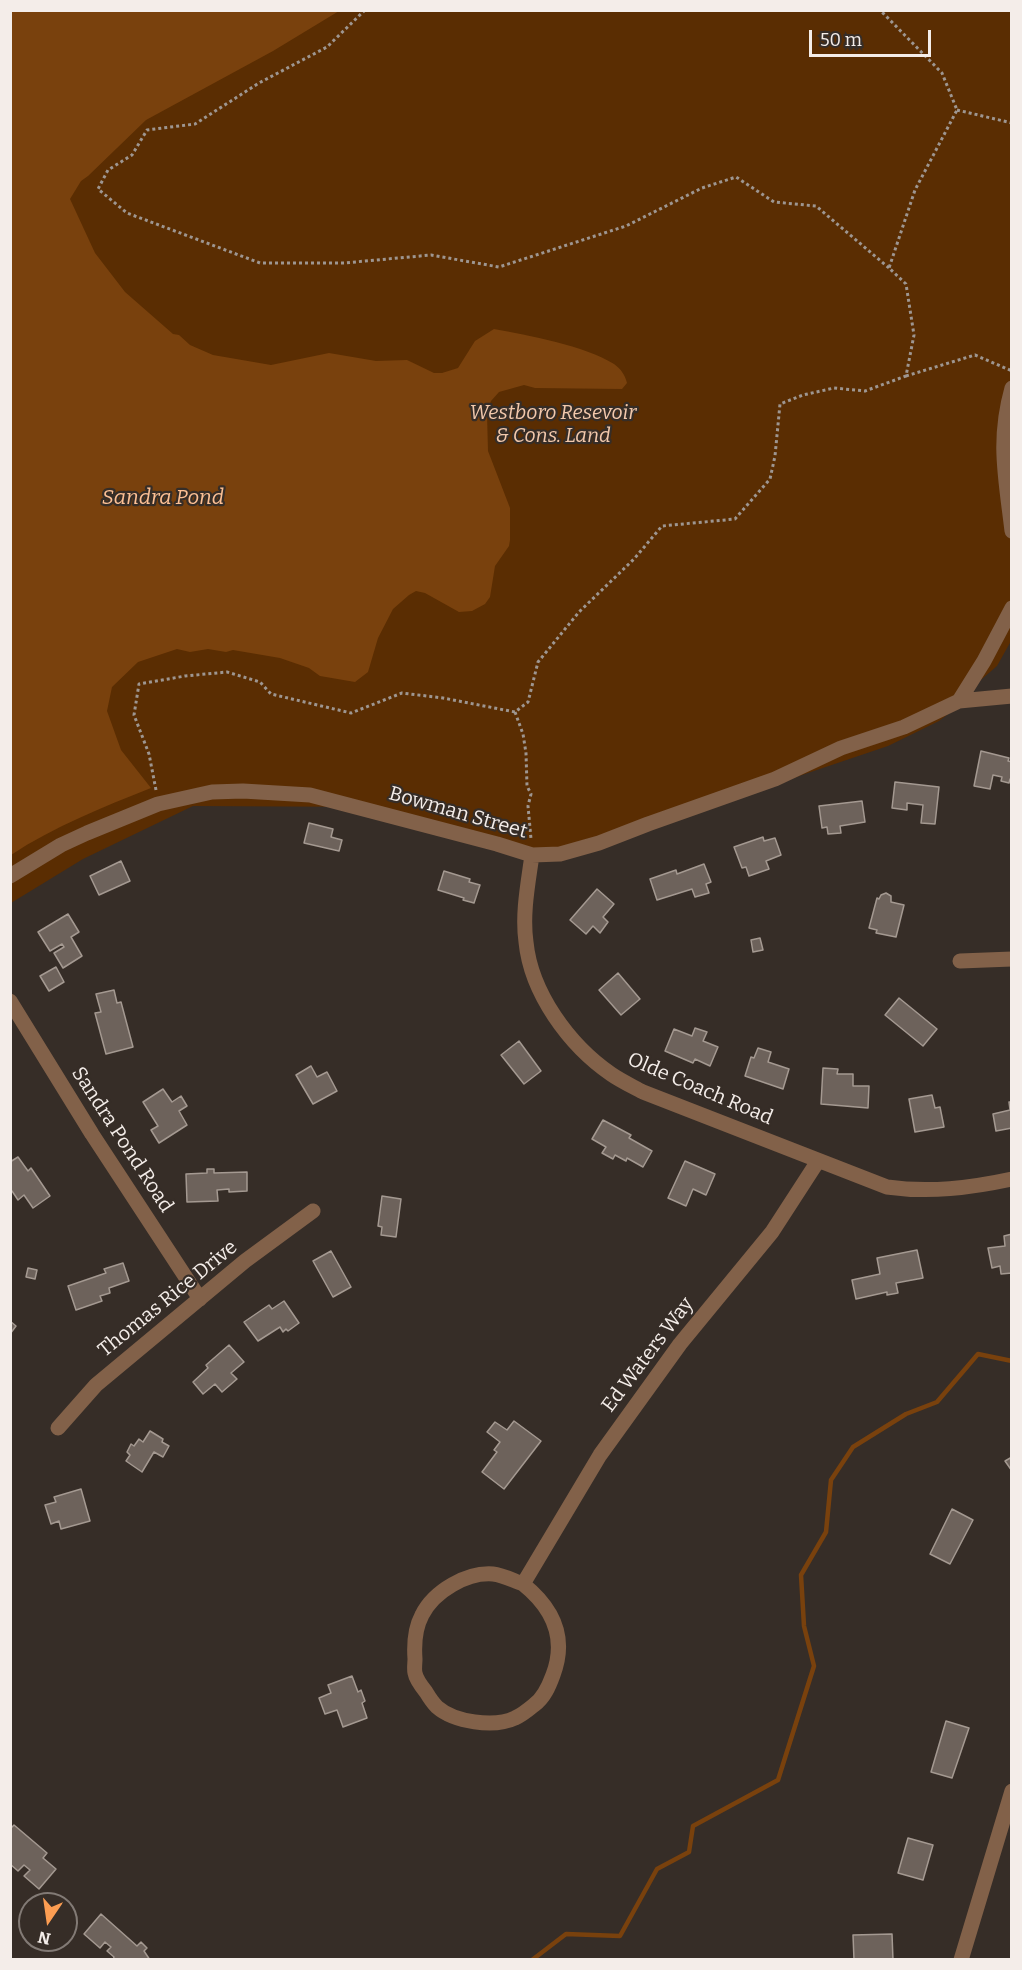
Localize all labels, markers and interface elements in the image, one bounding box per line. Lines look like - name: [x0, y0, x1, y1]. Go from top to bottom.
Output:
- scale bar: [812, 18, 934, 56]
- text: 50 m: [820, 29, 862, 51]
- park label: Westboro Resevoir & Cons. Land: [470, 401, 636, 448]
- water label: Sandra Pond: [102, 485, 224, 511]
- street label: Bowman Street: [386, 782, 530, 844]
- street label: Olde Coach Road: [624, 1048, 776, 1130]
- street label: Sandra Pond Road: [66, 1063, 178, 1217]
- street label: Thomas Rice Drive: [94, 1236, 242, 1362]
- street label: Ed Waters Way: [597, 1293, 699, 1417]
- north arrow: [18, 1892, 78, 1952]
- text: N: [36, 1927, 52, 1949]

